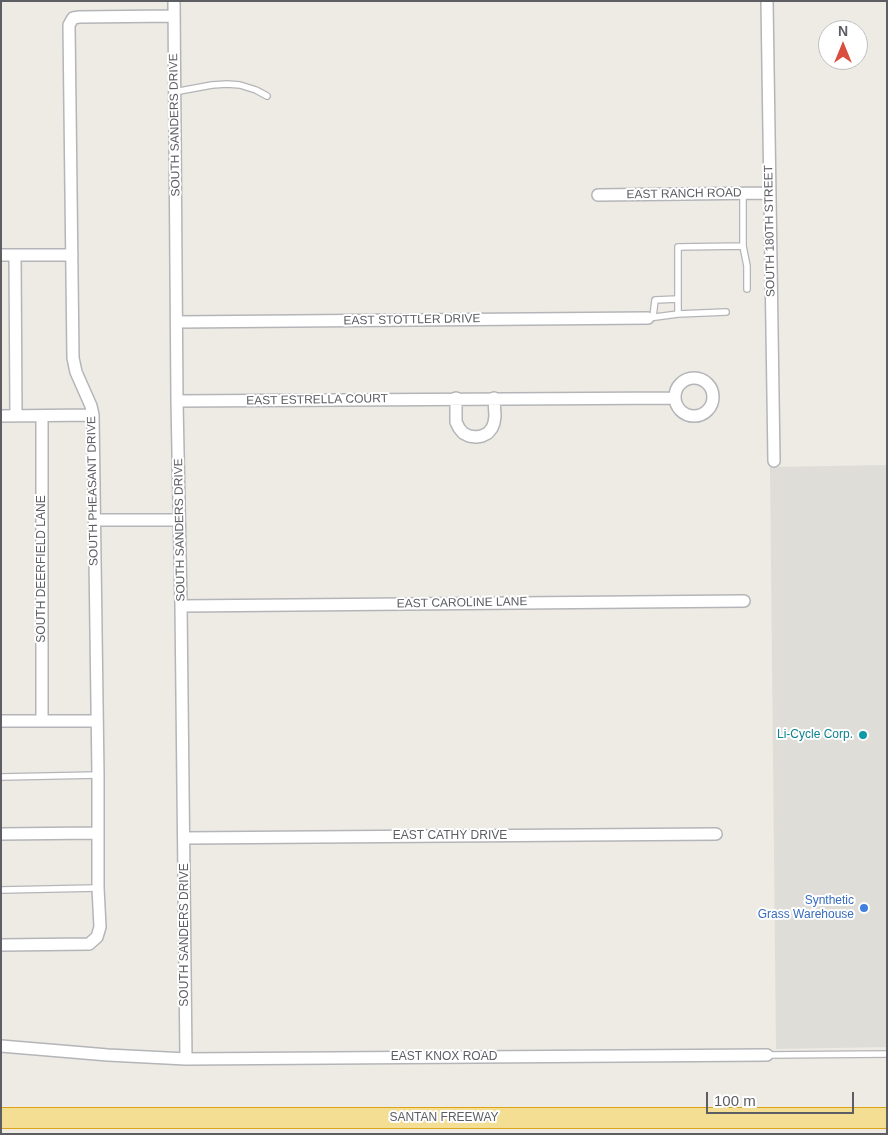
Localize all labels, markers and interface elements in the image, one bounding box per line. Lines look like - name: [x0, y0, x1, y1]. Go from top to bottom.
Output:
- north arrow: [818, 20, 868, 70]
- text: N: [838, 23, 848, 39]
- street label: SOUTH SANDERS DRIVE: [167, 53, 183, 197]
- street label: SOUTH 180TH STREET: [762, 165, 778, 297]
- street label: EAST RANCH ROAD: [626, 186, 742, 202]
- street label: EAST STOTTLER DRIVE: [343, 312, 481, 328]
- street label: EAST ESTRELLA COURT: [246, 392, 388, 408]
- street label: SOUTH PHEASANT DRIVE: [84, 416, 102, 566]
- street label: SOUTH SANDERS DRIVE: [172, 458, 188, 602]
- street label: SOUTH DEERFIELD LANE: [35, 495, 49, 643]
- street label: EAST CAROLINE LANE: [397, 595, 527, 611]
- place label: Li-Cycle Corp.: [777, 728, 853, 742]
- marker: Li-Cycle Corp.: [857, 729, 869, 741]
- street label: EAST CATHY DRIVE: [393, 829, 507, 843]
- street label: SOUTH SANDERS DRIVE: [178, 863, 192, 1007]
- place label: Synthetic Grass Warehouse: [758, 894, 854, 922]
- marker: Synthetic Grass Warehouse: [858, 902, 870, 914]
- street label: EAST KNOX ROAD: [391, 1050, 497, 1064]
- scale bar: [708, 1082, 856, 1114]
- text: 100 m: [714, 1092, 756, 1109]
- street label: SANTAN FREEWAY: [389, 1111, 499, 1125]

